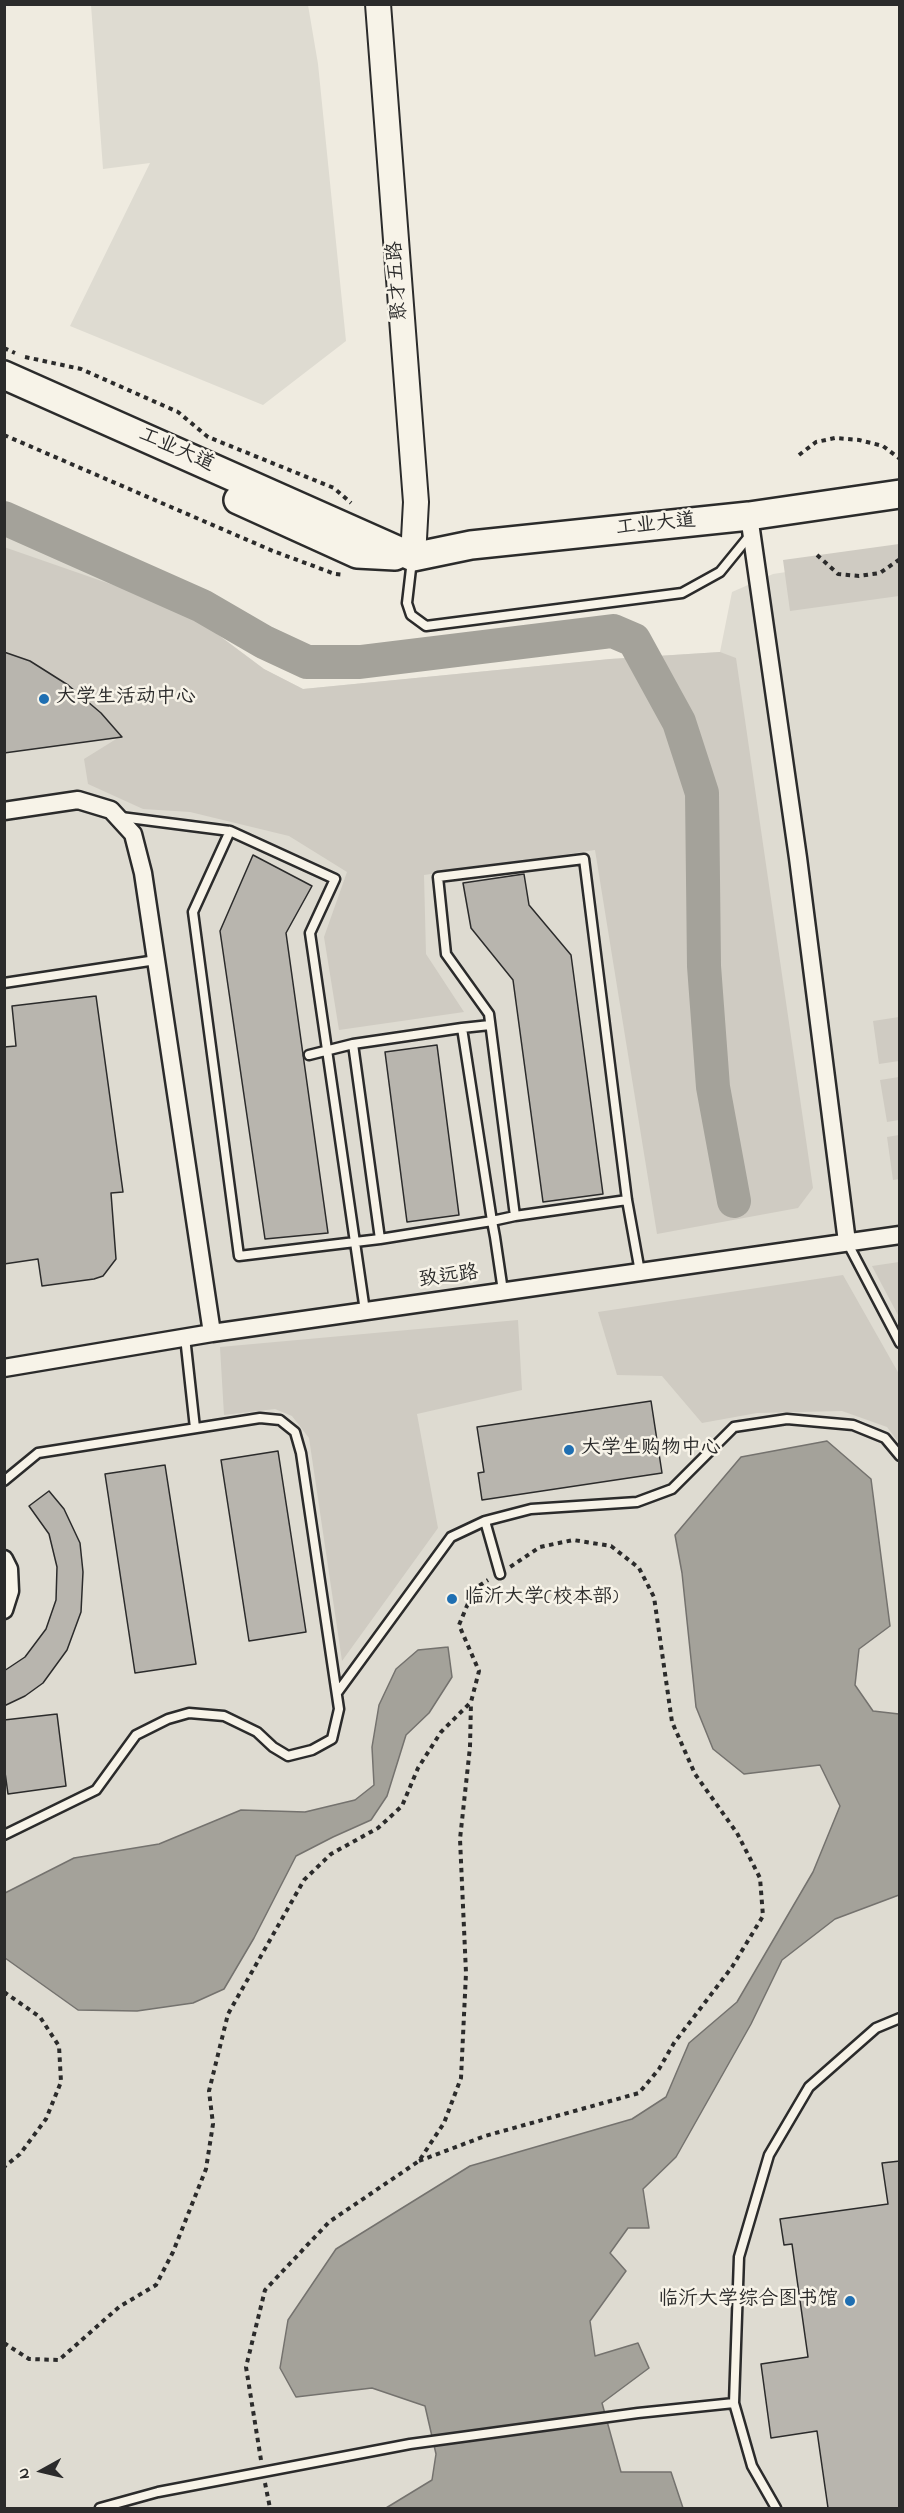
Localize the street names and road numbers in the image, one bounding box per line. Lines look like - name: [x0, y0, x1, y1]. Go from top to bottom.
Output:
- street label: 聚才五路: [384, 240, 414, 322]
- street label: 工业大道: [135, 424, 217, 478]
- street label: 工业大道: [615, 510, 697, 542]
- street label: 致远路: [418, 1262, 480, 1294]

